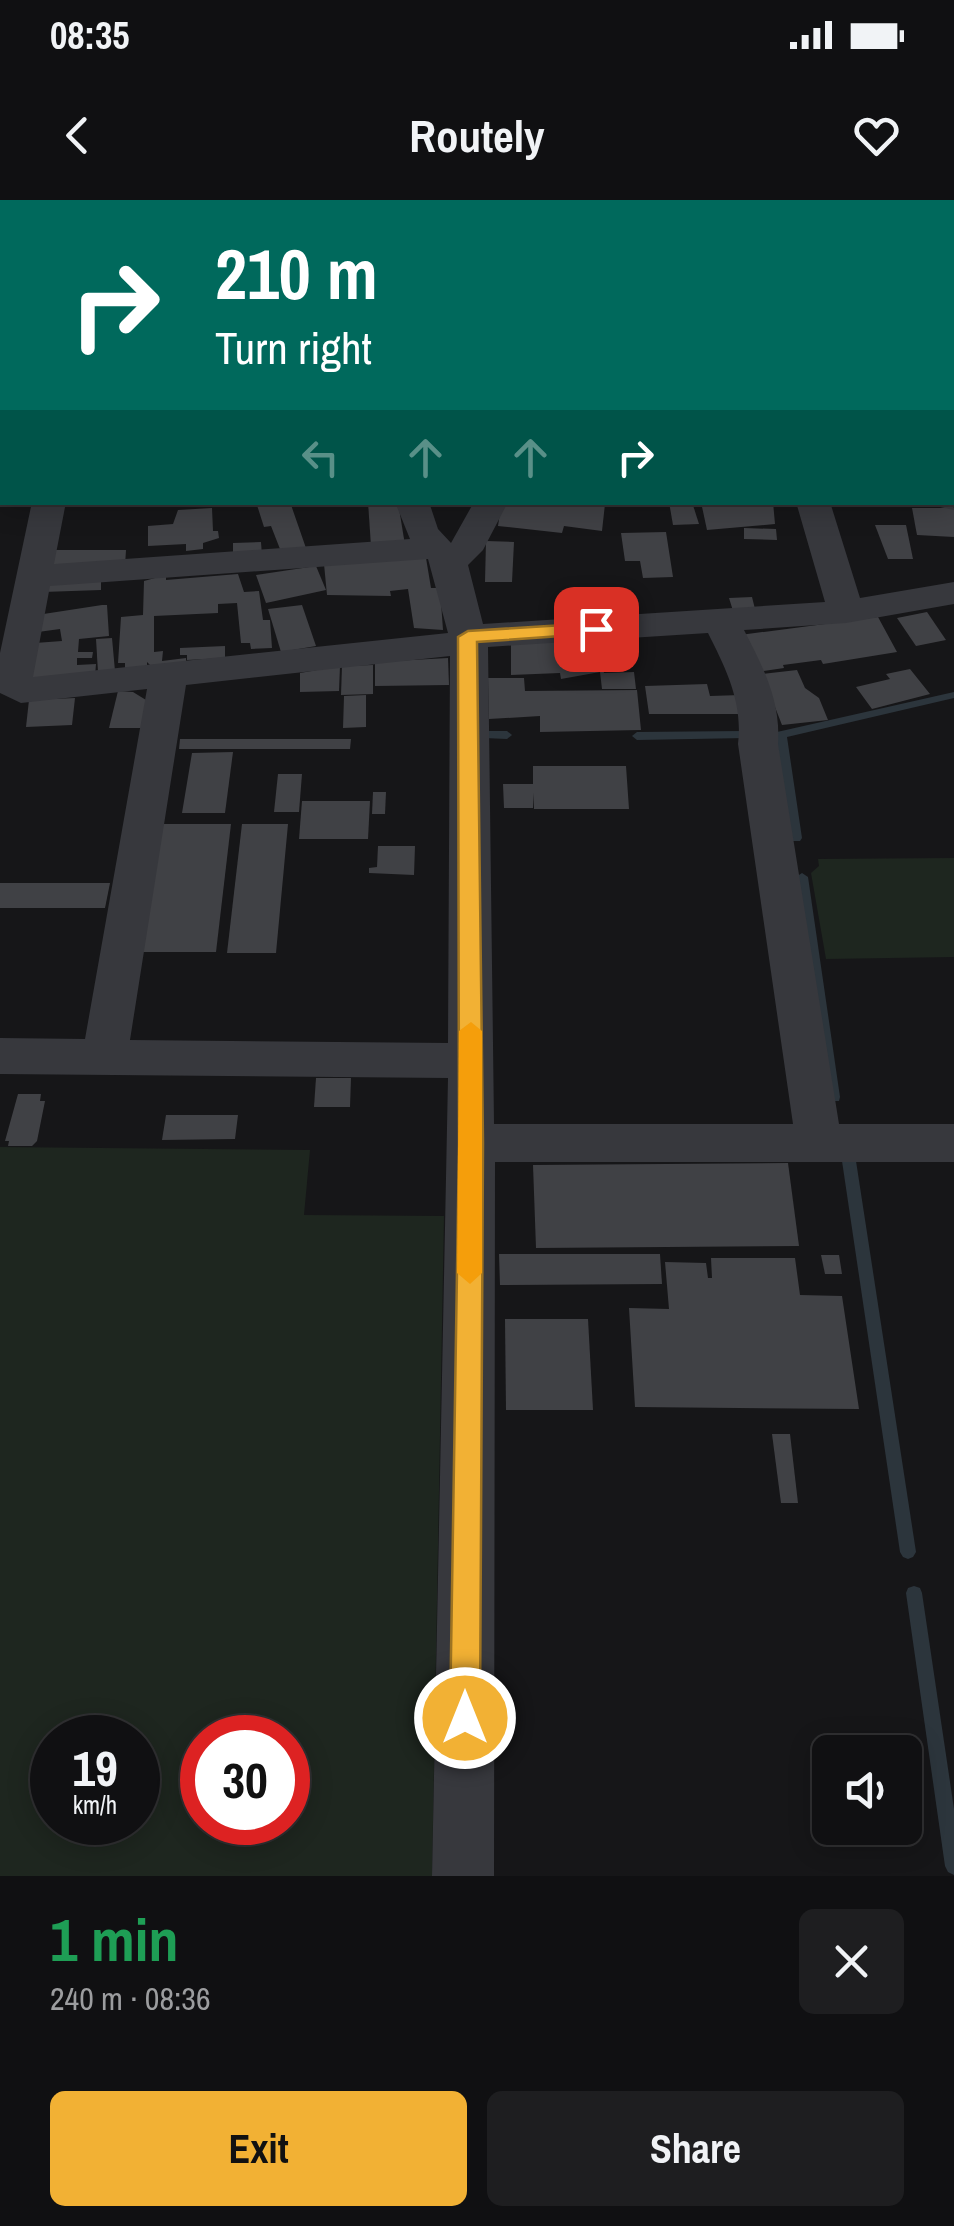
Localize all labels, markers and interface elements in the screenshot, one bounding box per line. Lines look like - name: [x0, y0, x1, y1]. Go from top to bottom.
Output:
- text: 08:35: [50, 10, 130, 61]
- text: Routely: [409, 105, 545, 166]
- icon: back: [50, 108, 105, 163]
- icon: heart: [849, 108, 904, 163]
- text: 210 m: [215, 227, 378, 321]
- icon: right: [50, 240, 180, 370]
- text: Turn right: [215, 317, 372, 378]
- icon: left: [293, 430, 348, 485]
- icon: ahead: [398, 430, 453, 485]
- icon: ahead: [503, 430, 558, 485]
- icon: right: [608, 430, 663, 485]
- pin: [554, 587, 639, 672]
- icon: arrive: [569, 602, 624, 657]
- position arrow: [413, 1666, 517, 1770]
- speed limit sign: 30: [180, 1715, 310, 1845]
- text: 19: [72, 1734, 118, 1802]
- map controls: [812, 1735, 922, 1845]
- button: sound: [812, 1735, 922, 1845]
- text: km/h: [73, 1788, 117, 1822]
- text: 1 min: [50, 1899, 179, 1980]
- button: close: [799, 1909, 904, 2014]
- text: 240 m · 08:36: [50, 1977, 210, 2020]
- button: Exit: [50, 2091, 467, 2206]
- button: Share: [487, 2091, 904, 2206]

